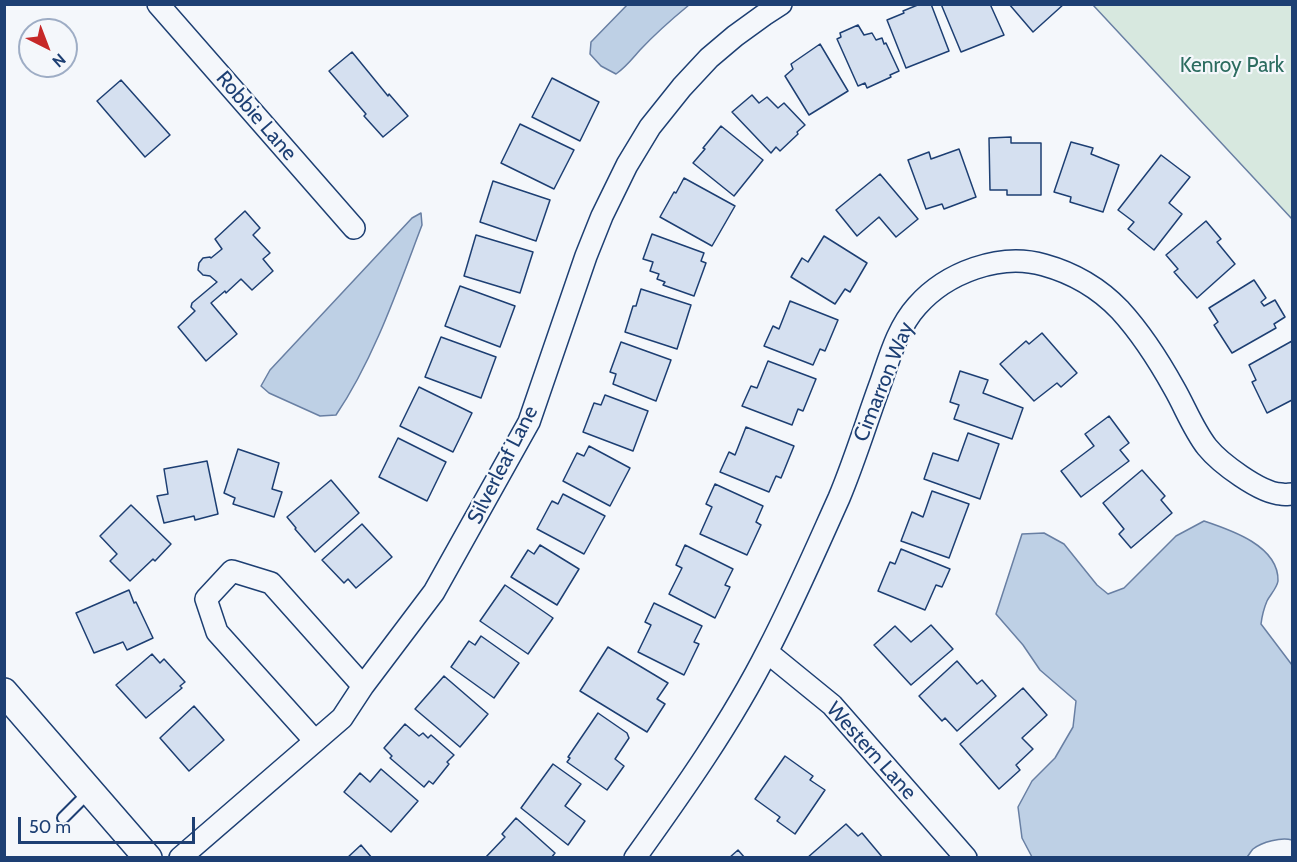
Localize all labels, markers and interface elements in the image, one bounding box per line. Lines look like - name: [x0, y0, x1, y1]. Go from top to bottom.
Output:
- north arrow: [18, 18, 78, 78]
- text: N: [48, 49, 70, 71]
- park label: Kenroy Park: [1180, 53, 1284, 79]
- street label: Robbie Lane: [210, 66, 302, 166]
- street label: Cimarron Way: [849, 318, 919, 446]
- street label: Silverleaf Lane: [462, 402, 544, 528]
- street label: Western Lane: [821, 697, 921, 805]
- scale bar: [21, 805, 198, 843]
- text: 50 m: [29, 816, 71, 838]

